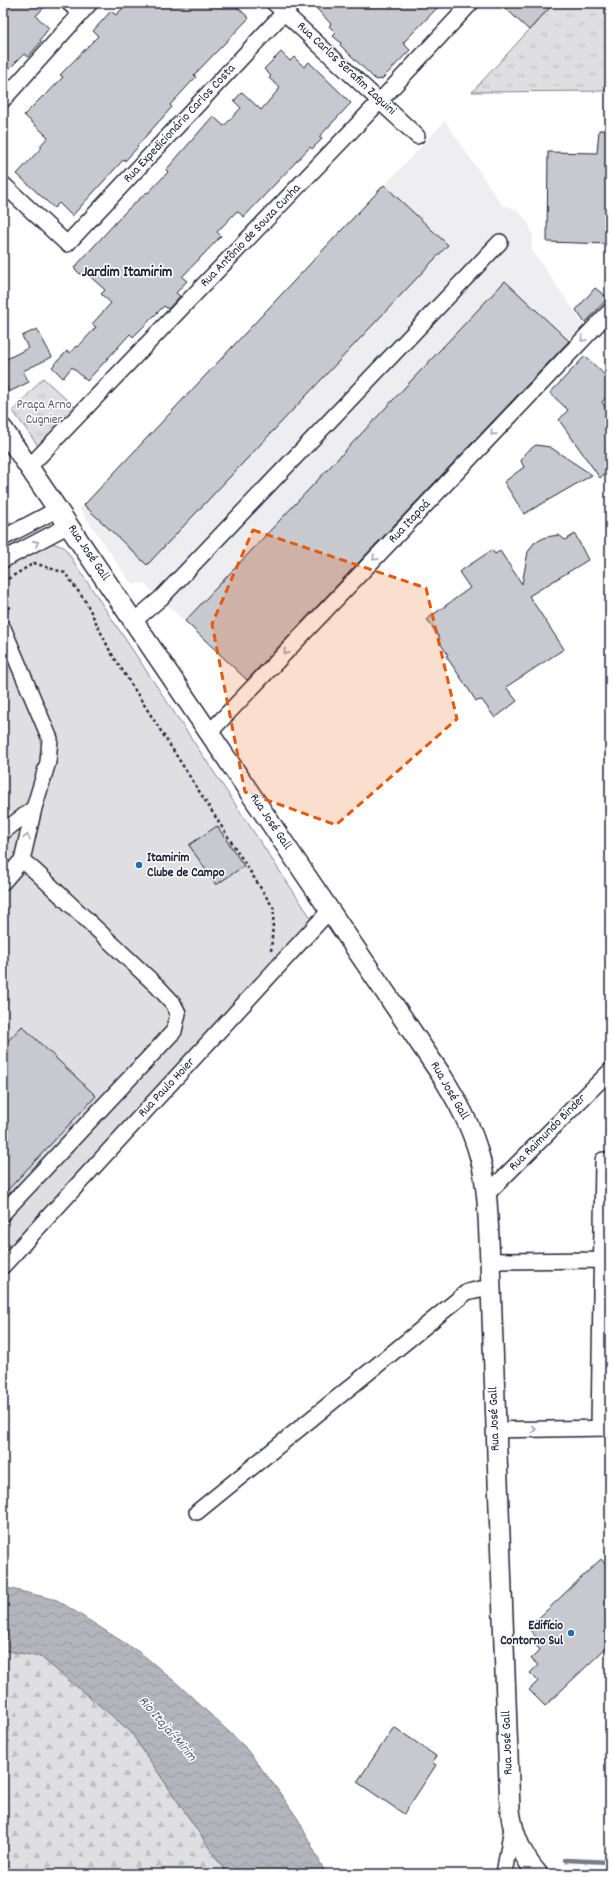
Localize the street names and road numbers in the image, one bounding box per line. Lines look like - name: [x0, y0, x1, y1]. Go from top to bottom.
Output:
- street label: Rua Carlos Serafim Zaguini: [292, 18, 400, 121]
- street label: Rua Expedicionário Carlos Costa: [120, 59, 241, 188]
- street label: Rua Antônio de Souza Cunha: [196, 179, 306, 292]
- street label: Rua Itapoá: [385, 495, 436, 548]
- street label: Rua José Gall: [62, 521, 114, 585]
- street label: Rua José Gall: [244, 790, 296, 854]
- street label: Rua Paulo Hoier: [134, 1054, 200, 1122]
- street label: Rua José Gall: [425, 1058, 473, 1124]
- street label: Rua Raimundo Binder: [505, 1090, 591, 1176]
- street label: Rua José Gall: [484, 1386, 506, 1452]
- street label: Rua José Gall: [497, 1710, 519, 1776]

